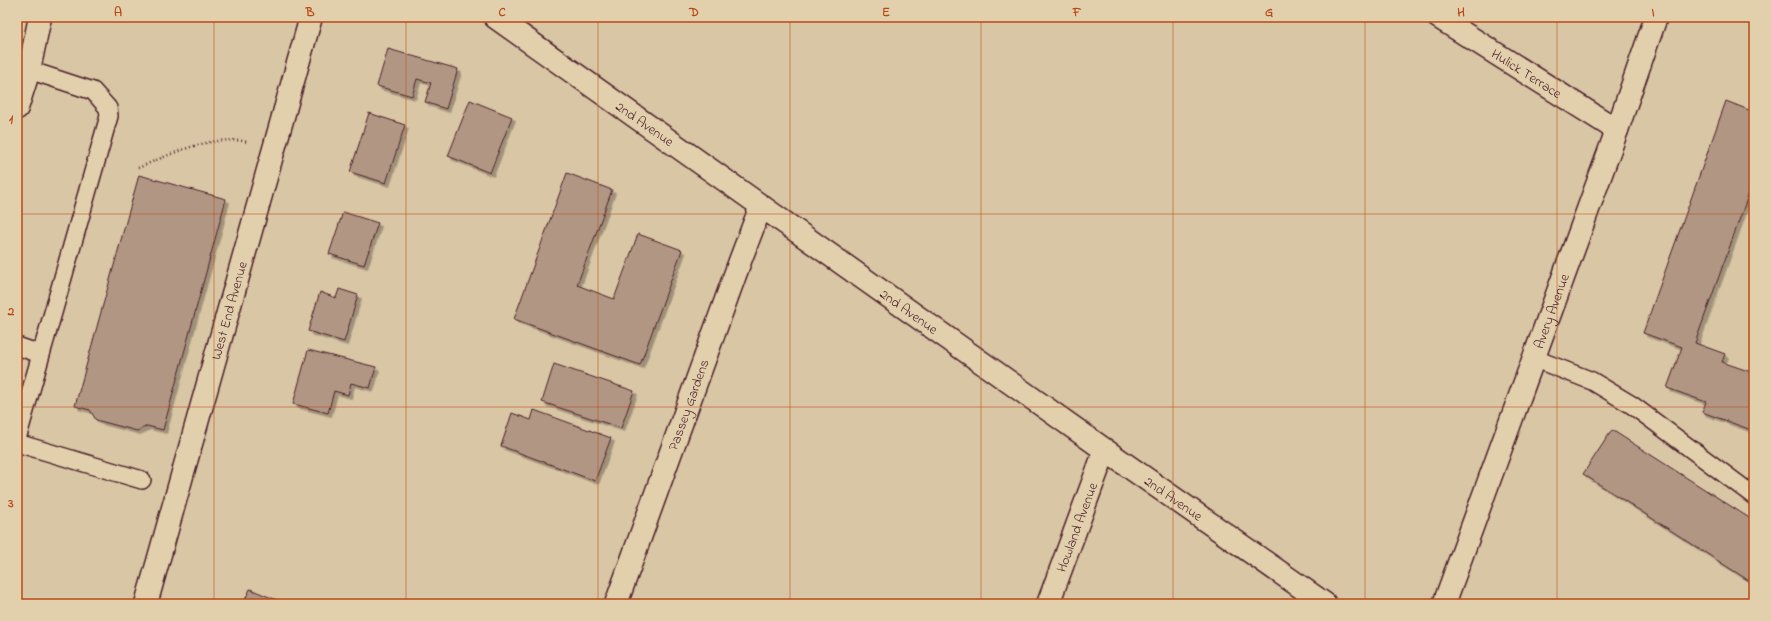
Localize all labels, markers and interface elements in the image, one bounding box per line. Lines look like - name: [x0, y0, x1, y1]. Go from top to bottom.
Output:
- text: A: [114, 3, 122, 22]
- text: B: [305, 3, 315, 22]
- text: C: [498, 3, 506, 22]
- text: D: [688, 3, 699, 22]
- text: E: [882, 3, 890, 22]
- text: F: [1072, 3, 1082, 22]
- text: G: [1265, 3, 1273, 22]
- text: H: [1457, 3, 1465, 22]
- text: I: [1651, 3, 1655, 22]
- street label: Hulick Terrace: [1487, 44, 1566, 105]
- street label: 2nd Avenue: [611, 97, 678, 153]
- text: 1: [9, 110, 14, 129]
- street label: West End Avenue: [206, 259, 254, 362]
- street label: Avery Avenue: [1529, 270, 1576, 352]
- street label: 2nd Avenue: [875, 284, 942, 341]
- text: 2: [7, 302, 15, 321]
- street label: Passey Gardens: [663, 357, 716, 454]
- street label: 2nd Avenue: [1139, 472, 1207, 528]
- street label: Howland Avenue: [1052, 479, 1104, 576]
- text: 3: [7, 494, 14, 513]

